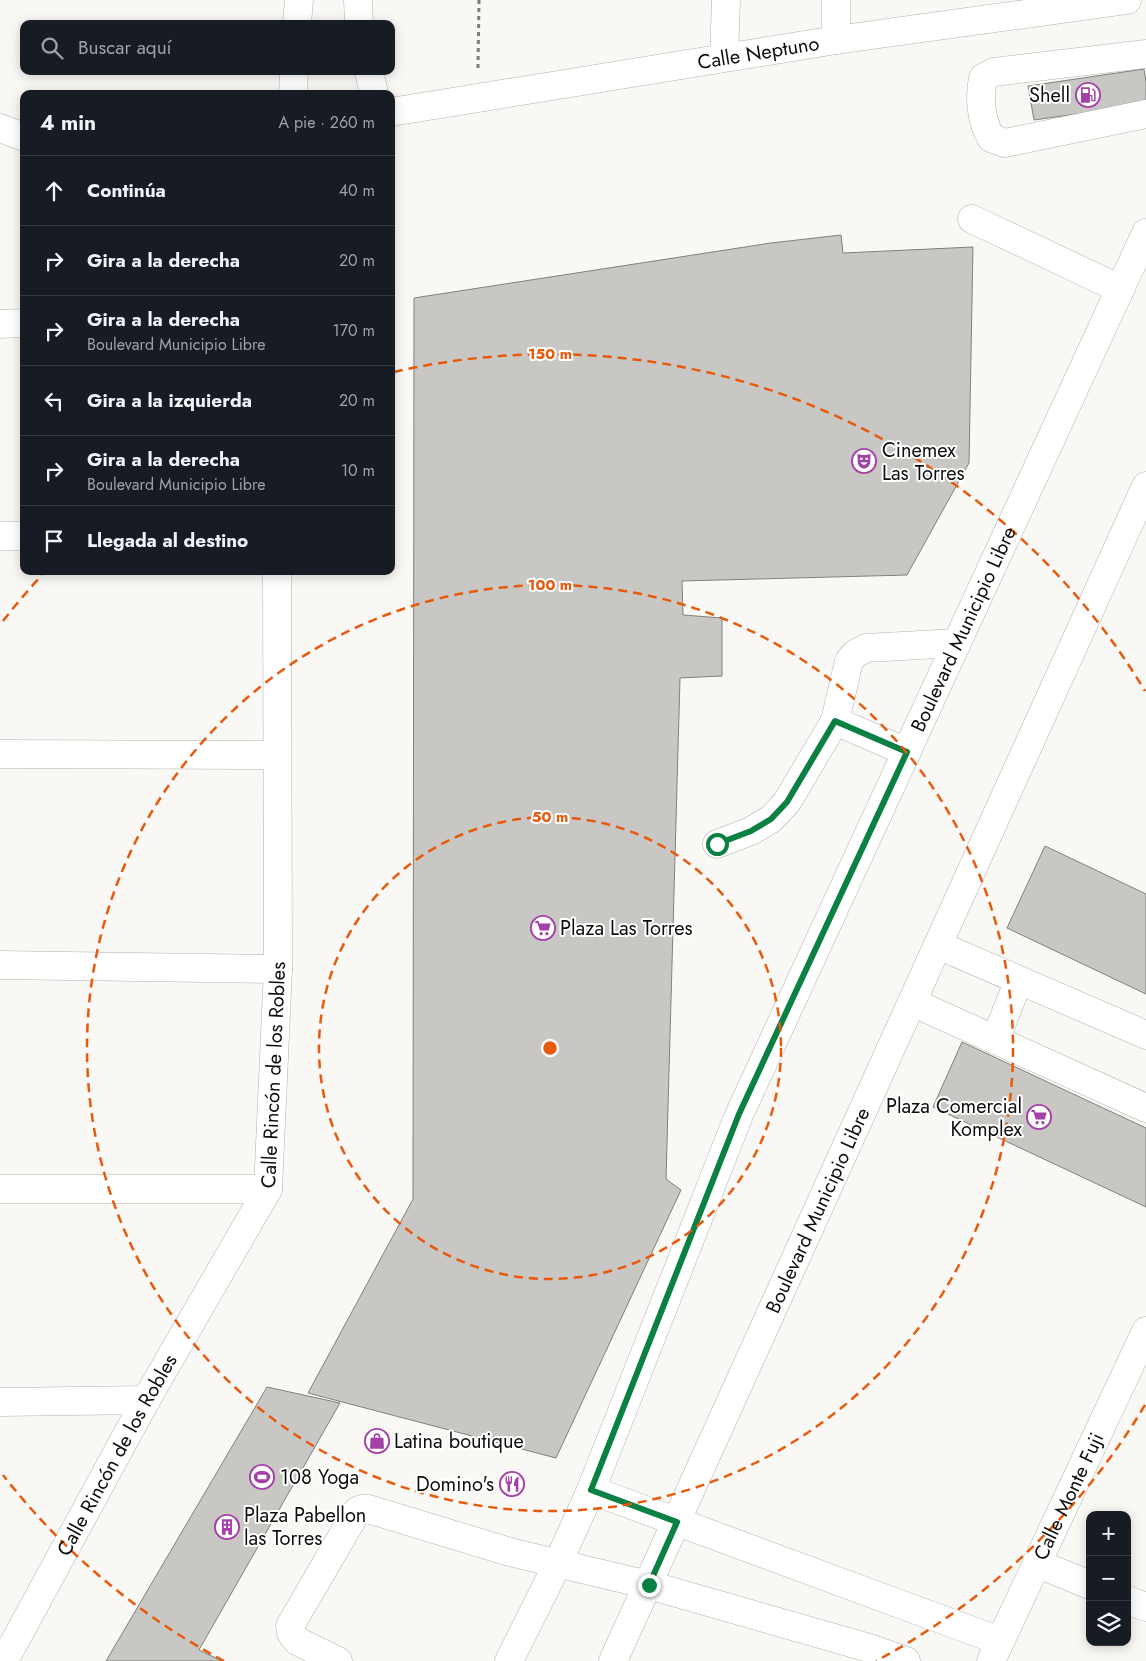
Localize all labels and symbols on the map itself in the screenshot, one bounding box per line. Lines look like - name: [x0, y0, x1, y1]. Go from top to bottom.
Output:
- street label: Calle Neptuno: [695, 28, 821, 77]
- place label: Shell: [1029, 81, 1070, 110]
- fuel station icon: Shell: [1075, 82, 1101, 108]
- text: 150 m: [528, 343, 572, 365]
- place label: Cinemex Las Torres: [882, 436, 965, 488]
- theatre icon: Cinemex Las Torres: [851, 448, 877, 474]
- street label: Boulevard Municipio Libre: [903, 522, 1023, 736]
- text: 100 m: [528, 574, 572, 596]
- text: 50 m: [532, 806, 568, 828]
- route start: [706, 833, 729, 856]
- place label: Plaza Las Torres: [560, 914, 693, 943]
- supermarket icon: Plaza Las Torres: [530, 915, 556, 941]
- street label: Calle Rincón de los Robles: [254, 962, 293, 1189]
- centre of rings: [541, 1039, 559, 1057]
- place label: Plaza Comercial Komplex: [886, 1092, 1023, 1144]
- street label: Boulevard Municipio Libre: [758, 1103, 877, 1318]
- supermarket icon: Plaza Comercial Komplex: [1026, 1104, 1052, 1130]
- street label: Calle Rincón de los Robles: [49, 1348, 184, 1561]
- place label: Latina boutique: [394, 1427, 524, 1456]
- shop icon: Latina boutique: [364, 1428, 390, 1454]
- street label: Calle Monte Fuji: [1026, 1428, 1111, 1565]
- place label: 108 Yoga: [280, 1463, 359, 1492]
- sports icon: 108 Yoga: [249, 1464, 275, 1490]
- place label: Domino's: [416, 1470, 494, 1499]
- restaurant icon: Domino's: [499, 1471, 525, 1497]
- place label: Plaza Pabellon las Torres: [244, 1501, 366, 1553]
- building icon: Plaza Pabellon las Torres: [214, 1514, 240, 1540]
- route end: [638, 1574, 661, 1597]

